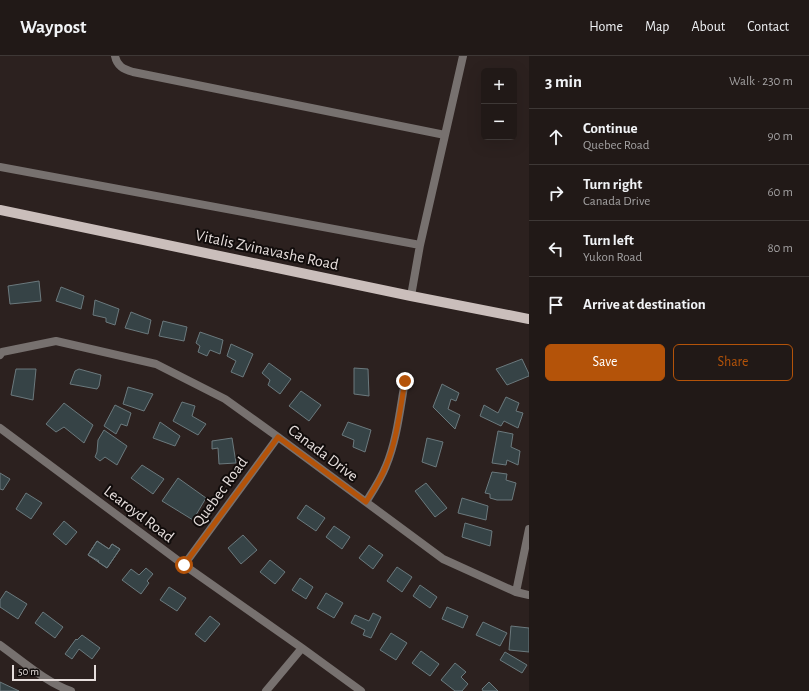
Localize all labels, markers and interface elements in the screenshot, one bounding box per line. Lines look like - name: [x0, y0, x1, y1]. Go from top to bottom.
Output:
- text: Waypost: [20, 18, 87, 37]
- text: Home: [589, 20, 623, 34]
- text: Map: [645, 20, 669, 34]
- text: About: [691, 20, 725, 34]
- text: Contact: [747, 20, 789, 34]
- map controls: [481, 68, 517, 140]
- button: +: [481, 68, 517, 104]
- text: 3 min: [545, 73, 582, 90]
- text: Walk · 230 m: [729, 75, 793, 88]
- button: −: [481, 104, 517, 140]
- text: Continue: [583, 121, 638, 136]
- icon: ahead: [545, 126, 567, 148]
- text: 90 m: [767, 130, 793, 143]
- text: Quebec Road: [583, 139, 650, 152]
- text: Turn right: [583, 177, 642, 192]
- icon: right: [545, 182, 567, 204]
- text: 60 m: [767, 186, 793, 199]
- text: Canada Drive: [583, 195, 650, 208]
- street label: Vitalis Zvinavashe Road: [194, 227, 340, 273]
- text: Turn left: [583, 233, 634, 248]
- icon: left: [545, 238, 567, 260]
- text: 80 m: [767, 242, 793, 255]
- text: Yukon Road: [583, 251, 642, 264]
- icon: arrive: [545, 294, 567, 316]
- text: Arrive at destination: [583, 297, 706, 312]
- button: Save: [545, 344, 665, 381]
- button: Share: [673, 344, 793, 381]
- route end: [396, 372, 414, 390]
- street label: Canada Drive: [285, 422, 361, 484]
- street label: Quebec Road: [189, 454, 251, 530]
- street label: Learoyd Road: [100, 483, 177, 546]
- route start: [175, 556, 193, 574]
- scale bar: [12, 663, 96, 682]
- text: 50 m: [18, 666, 39, 677]

